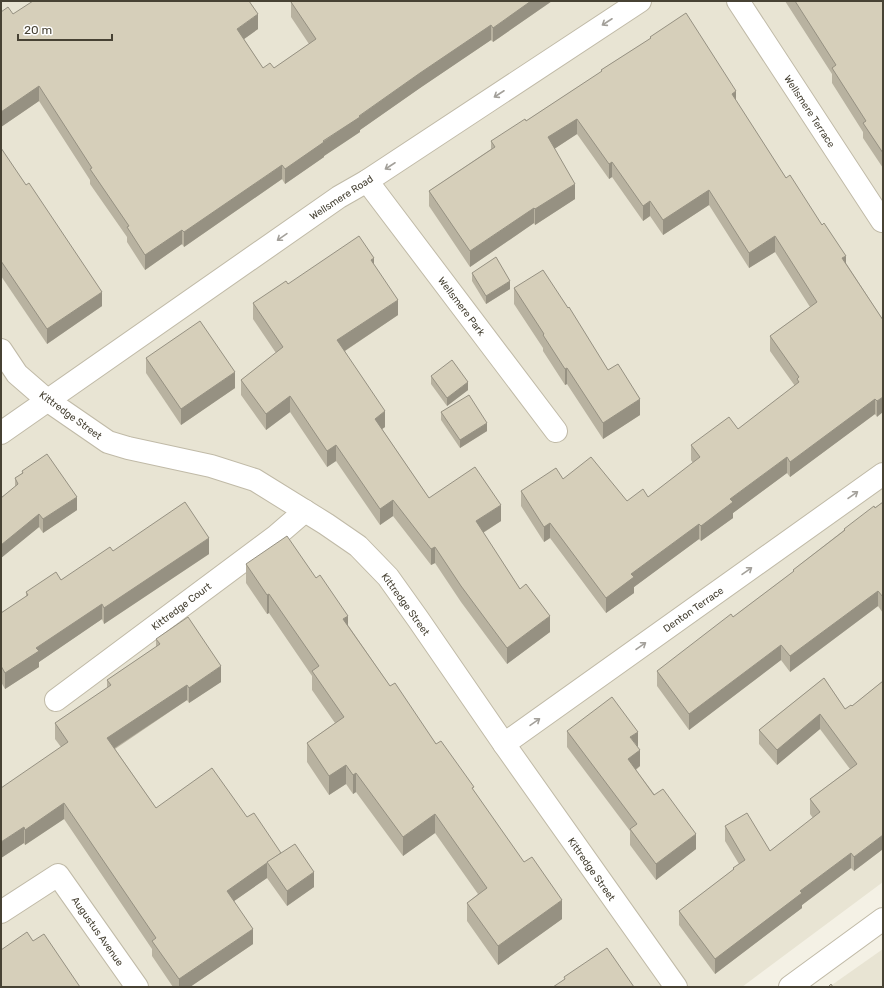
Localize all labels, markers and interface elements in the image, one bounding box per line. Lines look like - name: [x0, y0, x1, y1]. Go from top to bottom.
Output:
- scale bar: [18, 16, 112, 42]
- one-way arrow: [601, 19, 613, 27]
- text: 20 m: [24, 23, 52, 37]
- street label: Wellsmere Terrace: [781, 73, 837, 150]
- one-way arrow: [493, 90, 504, 98]
- one-way arrow: [385, 162, 396, 170]
- street label: Wellsmere Road: [308, 173, 376, 223]
- one-way arrow: [276, 233, 287, 241]
- street label: Wellsmere Park: [435, 275, 488, 339]
- street label: Kittredge Street: [37, 389, 104, 443]
- one-way arrow: [847, 491, 858, 499]
- one-way arrow: [741, 567, 752, 575]
- street label: Kittredge Street: [378, 571, 432, 638]
- street label: Kittredge Court: [149, 580, 214, 633]
- street label: Denton Terrace: [661, 584, 726, 635]
- one-way arrow: [635, 642, 646, 650]
- one-way arrow: [530, 717, 541, 726]
- street label: Kittredge Street: [565, 836, 617, 904]
- street label: Augustus Avenue: [69, 895, 126, 969]

